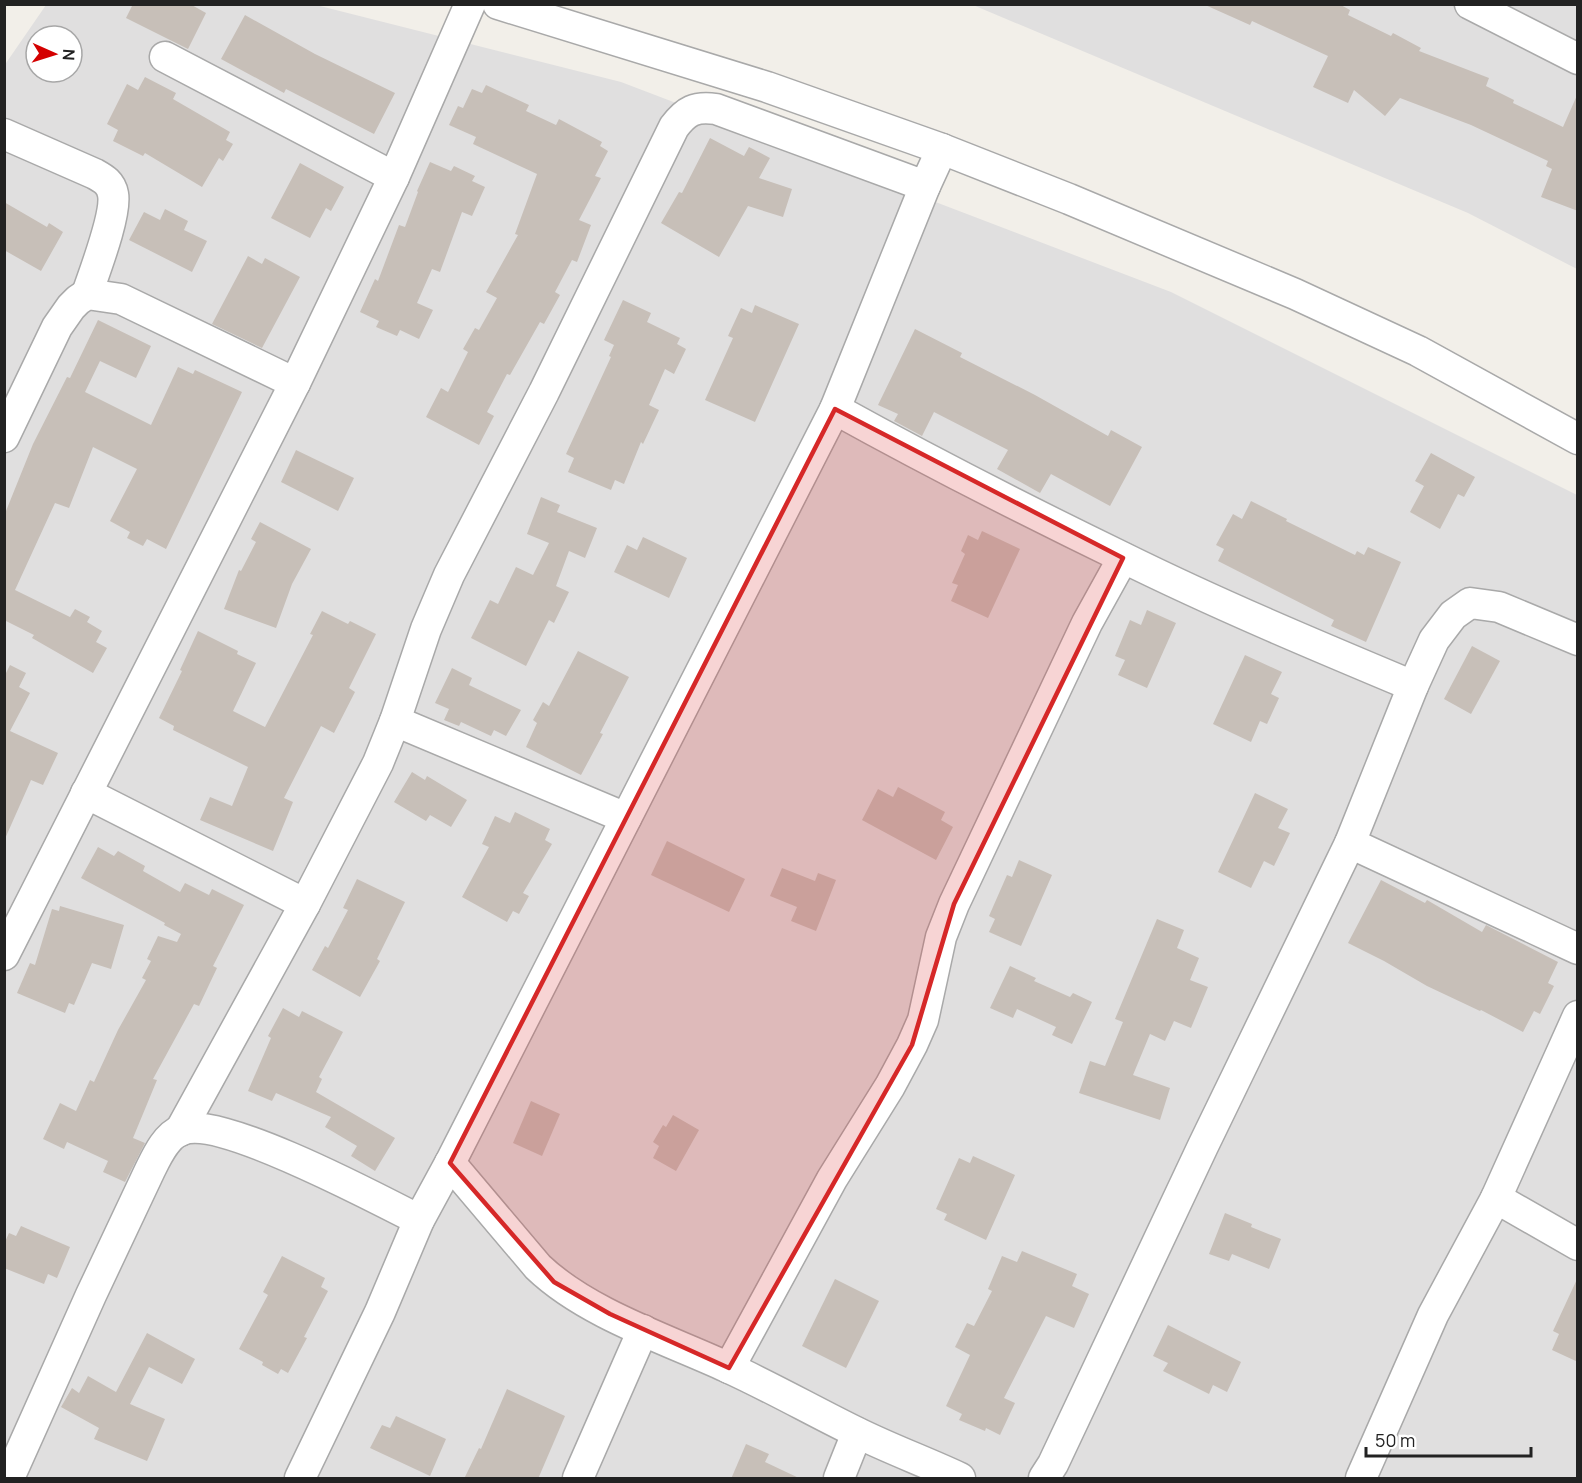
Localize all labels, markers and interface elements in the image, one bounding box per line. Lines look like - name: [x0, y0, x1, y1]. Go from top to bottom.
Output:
- north arrow: [24, 24, 84, 84]
- text: N: [58, 48, 80, 61]
- scale bar: [1366, 1420, 1531, 1458]
- text: 50 m: [1375, 1428, 1415, 1452]

